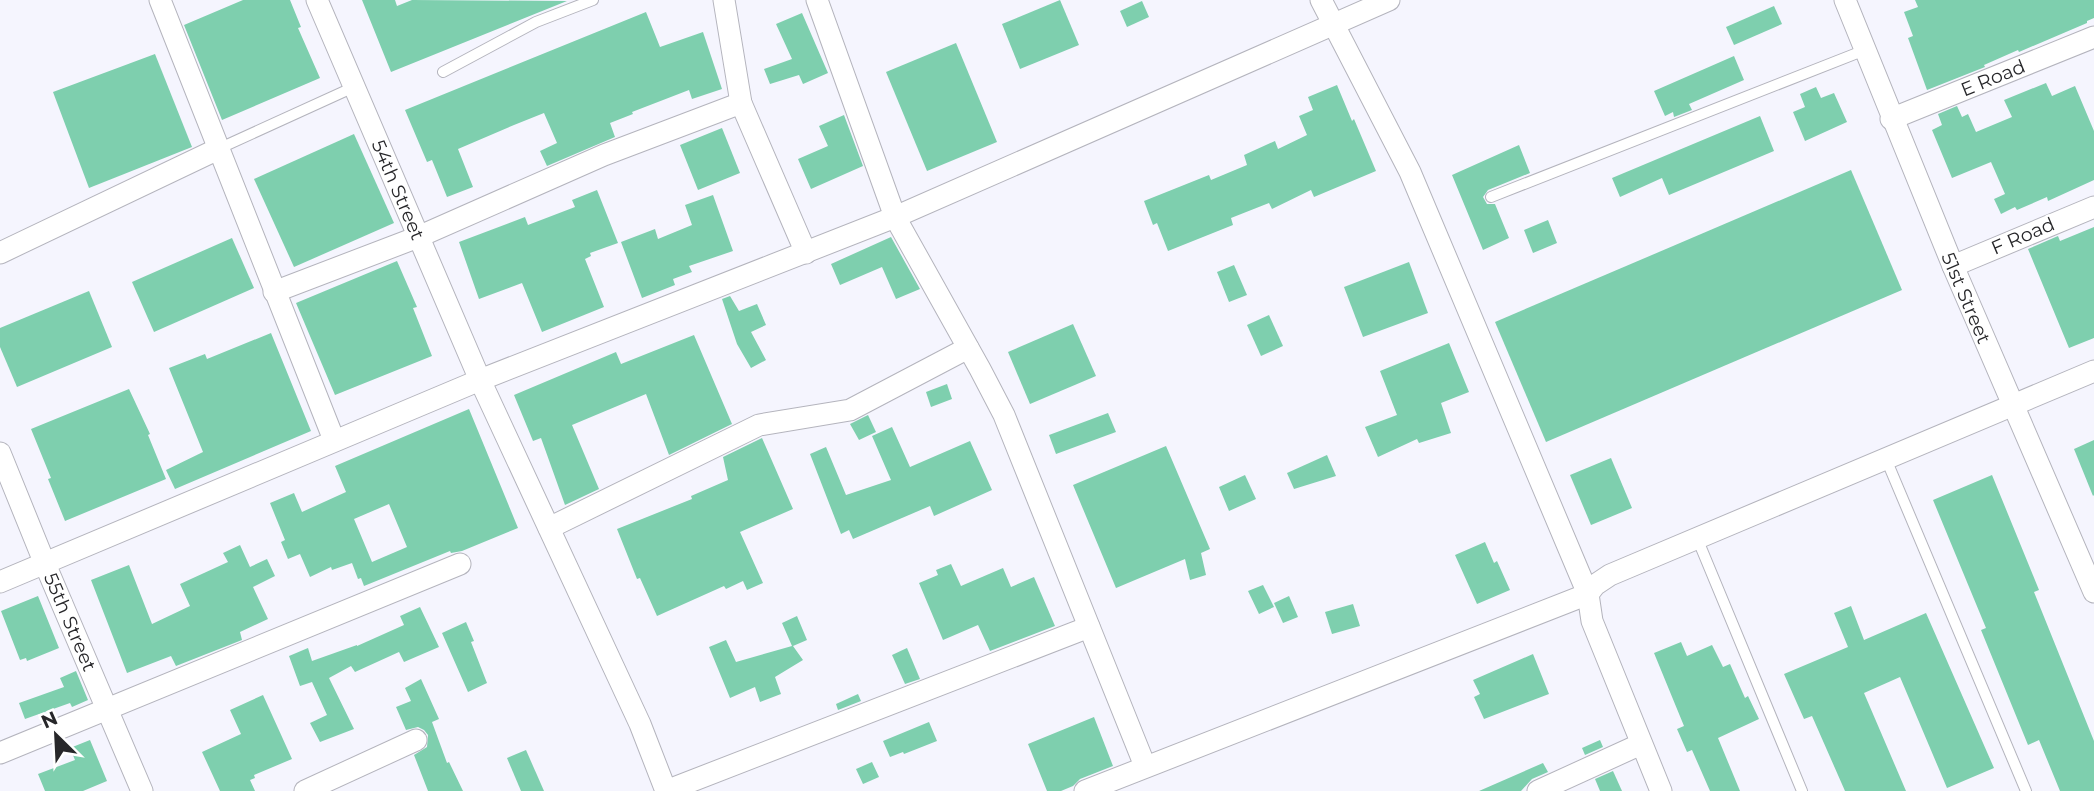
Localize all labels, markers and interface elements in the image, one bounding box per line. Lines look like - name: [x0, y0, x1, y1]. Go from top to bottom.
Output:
- street label: E Road: [1957, 55, 2029, 101]
- street label: 54th Street: [367, 137, 429, 244]
- street label: F Road: [1988, 212, 2058, 260]
- street label: 51st Street: [1936, 249, 1996, 347]
- street label: 55th Street: [39, 569, 101, 675]
- north arrow: [21, 700, 91, 770]
- text: N: [38, 706, 61, 734]

